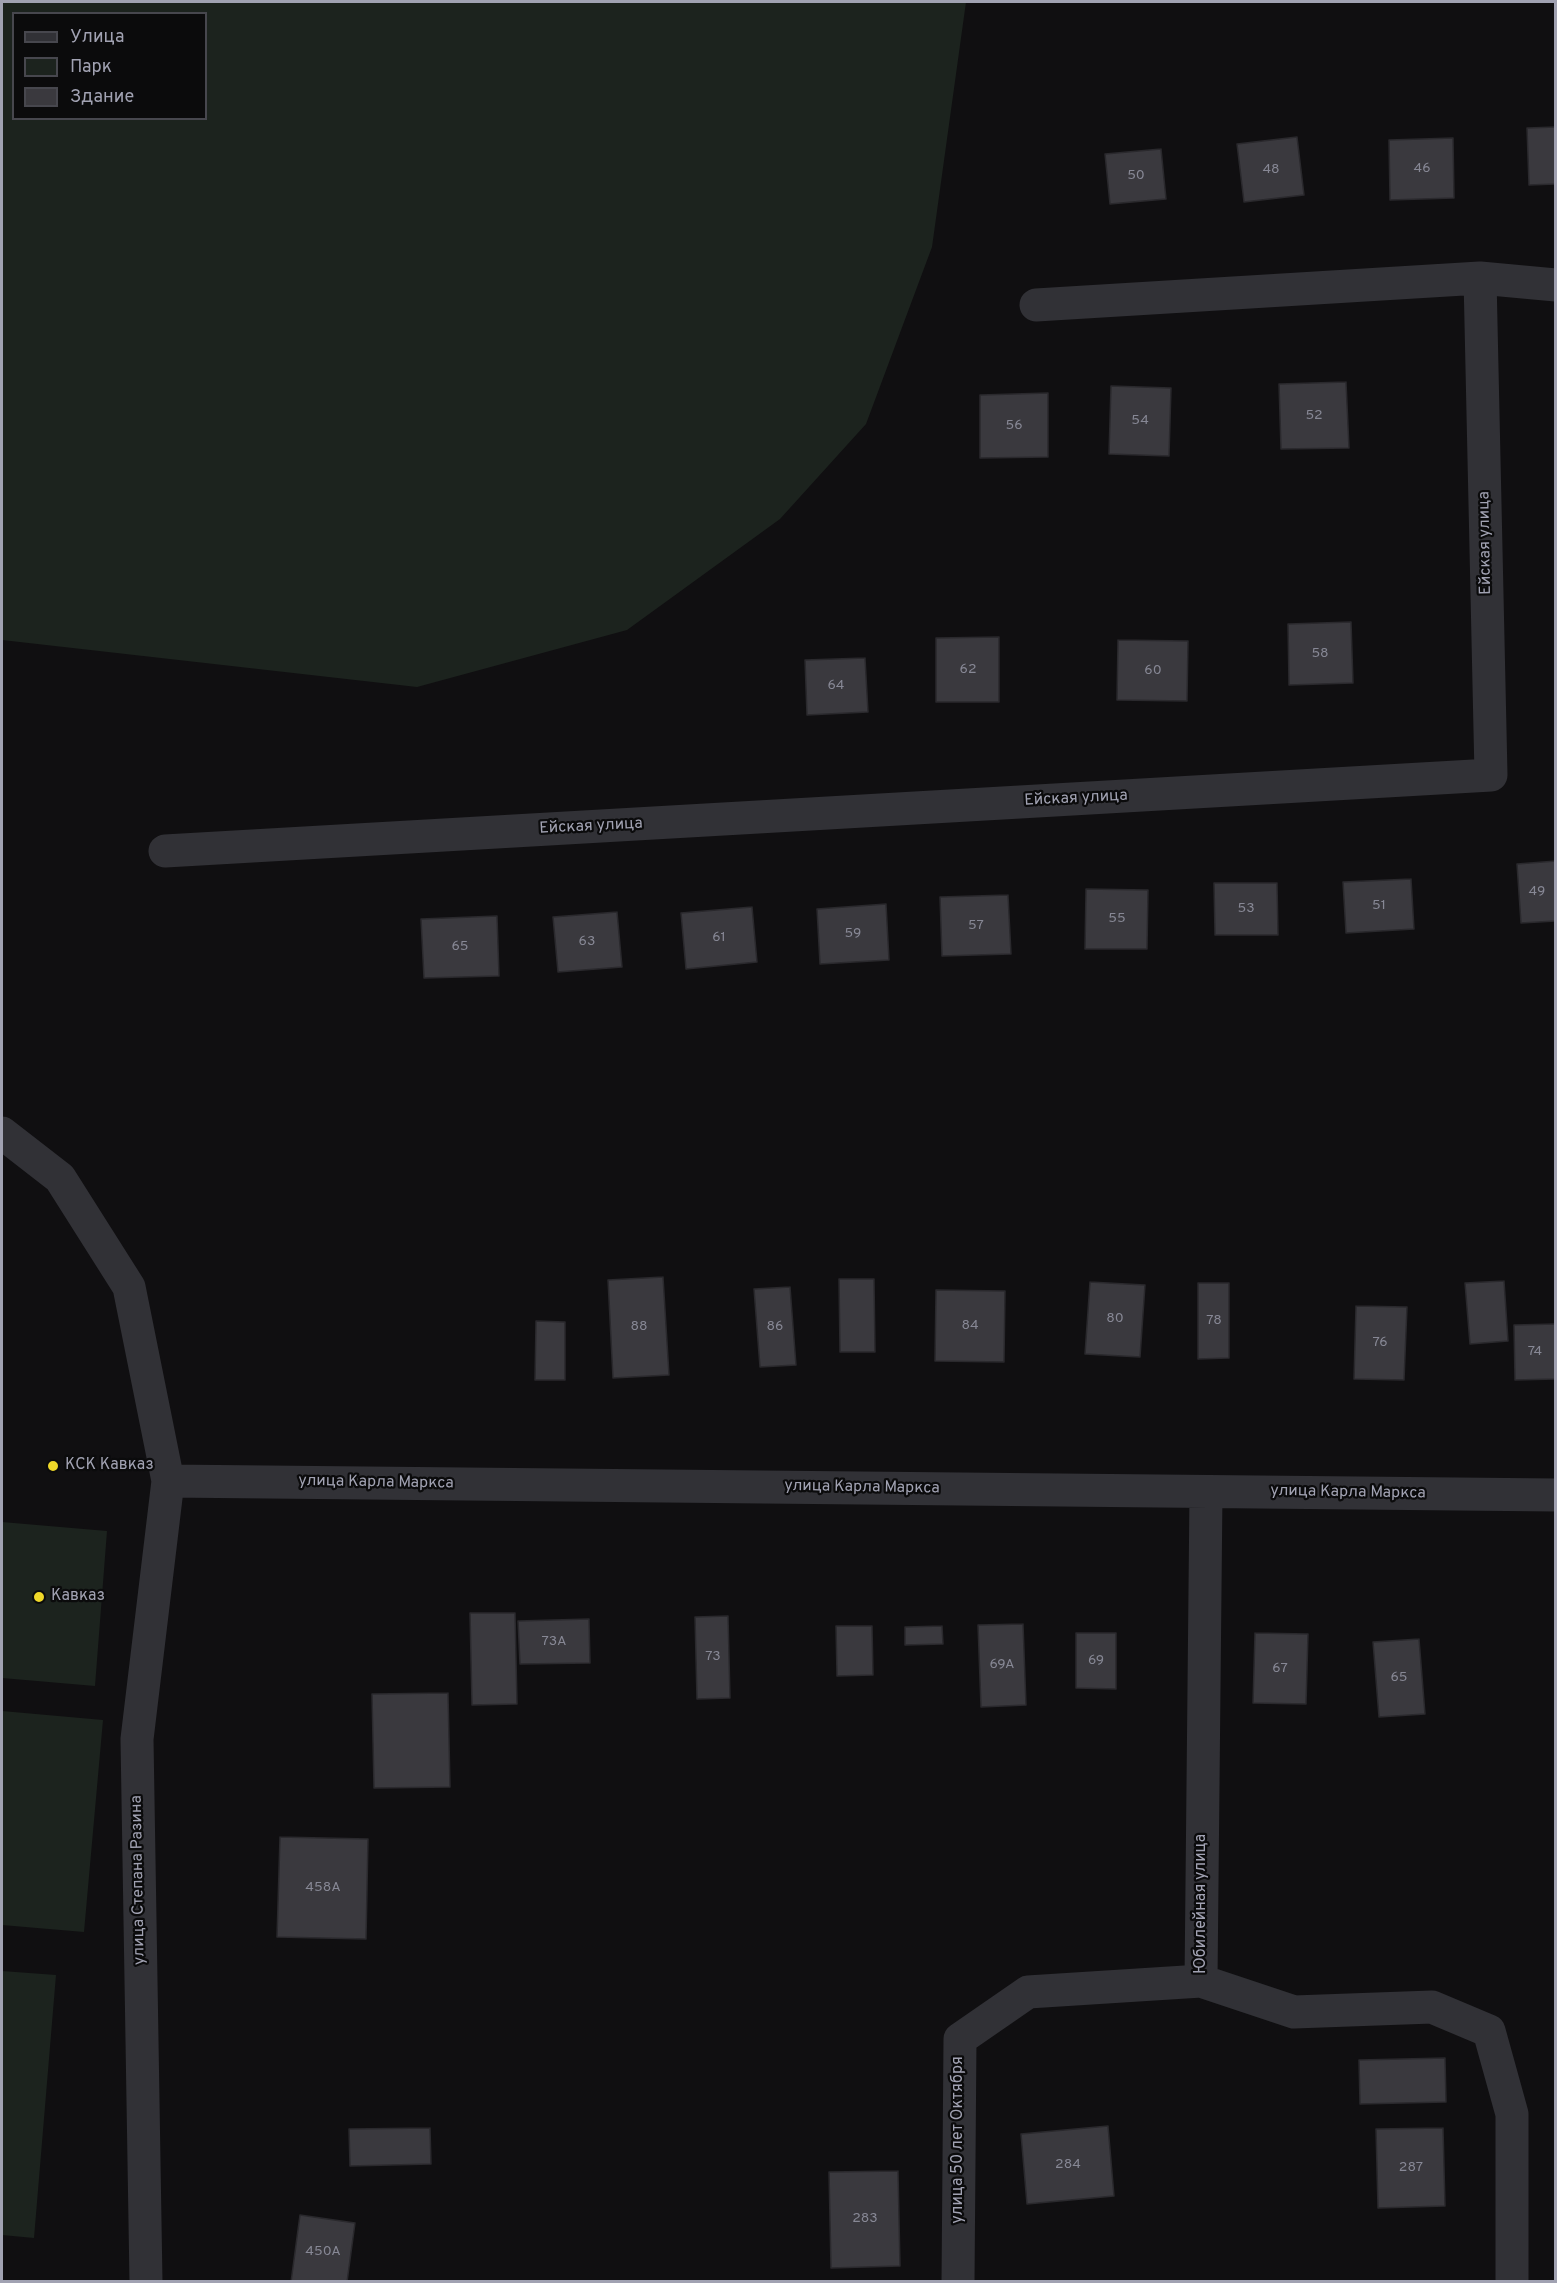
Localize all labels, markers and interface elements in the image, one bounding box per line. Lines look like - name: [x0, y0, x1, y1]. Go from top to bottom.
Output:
- legend: [12, 12, 207, 120]
- text: Улица: [70, 26, 124, 49]
- text: Парк: [70, 56, 112, 79]
- text: Здание: [70, 86, 134, 109]
- house number: 46: [1413, 161, 1431, 177]
- house number: 48: [1262, 162, 1280, 178]
- house number: 50: [1127, 168, 1145, 184]
- house number: 52: [1305, 408, 1323, 424]
- house number: 54: [1131, 413, 1149, 429]
- house number: 56: [1005, 418, 1023, 434]
- street label: Ейская улица: [1475, 491, 1497, 595]
- house number: 58: [1311, 646, 1329, 662]
- house number: 62: [960, 662, 976, 678]
- house number: 60: [1144, 663, 1162, 679]
- house number: 64: [827, 678, 845, 694]
- street label: Ейская улица: [1024, 787, 1128, 811]
- street label: Ейская улица: [539, 815, 643, 839]
- house number: 49: [1529, 884, 1545, 900]
- house number: 51: [1372, 898, 1386, 914]
- house number: 53: [1237, 901, 1255, 917]
- house number: 55: [1108, 911, 1126, 927]
- house number: 57: [968, 918, 984, 934]
- house number: 59: [845, 926, 861, 942]
- house number: 61: [712, 930, 726, 946]
- house number: 63: [579, 934, 595, 950]
- house number: 65: [451, 939, 469, 955]
- house number: 80: [1106, 1311, 1124, 1327]
- house number: 78: [1206, 1313, 1222, 1329]
- house number: 84: [961, 1318, 979, 1334]
- house number: 88: [630, 1319, 648, 1335]
- house number: 86: [767, 1319, 783, 1335]
- house number: 76: [1373, 1335, 1387, 1351]
- house number: 74: [1528, 1344, 1542, 1360]
- place label: КСК Кавказ: [65, 1456, 154, 1476]
- marker: КСК Кавказ: [46, 1459, 60, 1473]
- street label: улица Карла Маркса: [298, 1472, 454, 1494]
- street label: улица Карла Маркса: [784, 1477, 940, 1499]
- street label: улица Карла Маркса: [1270, 1482, 1426, 1504]
- place label: Кавказ: [51, 1587, 105, 1607]
- marker: Кавказ: [32, 1590, 46, 1604]
- house number: 73А: [542, 1634, 566, 1650]
- house number: 73: [705, 1649, 721, 1665]
- house number: 69: [1088, 1653, 1104, 1669]
- house number: 69А: [989, 1657, 1015, 1673]
- house number: 67: [1272, 1661, 1288, 1677]
- house number: 65: [1390, 1670, 1408, 1686]
- street label: улица Степана Разина: [128, 1795, 150, 1965]
- street label: Юбилейная улица: [1192, 1834, 1212, 1974]
- house number: 458А: [305, 1880, 341, 1896]
- street label: улица 50 лет Октября: [949, 2056, 969, 2224]
- house number: 284: [1055, 2157, 1081, 2173]
- house number: 287: [1399, 2160, 1423, 2176]
- house number: 283: [852, 2211, 878, 2227]
- house number: 450А: [305, 2244, 341, 2260]

